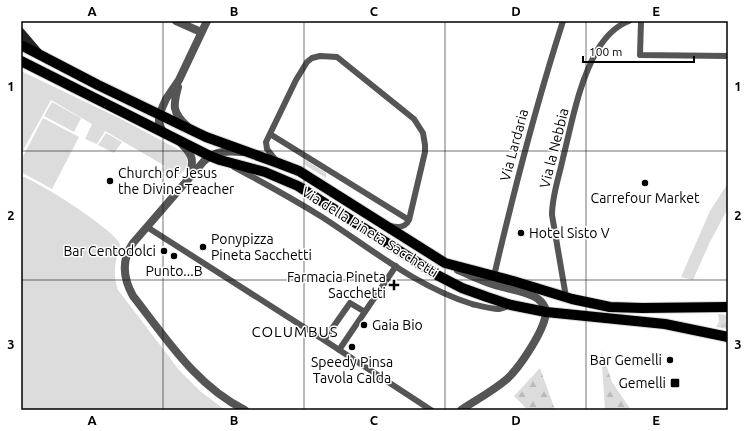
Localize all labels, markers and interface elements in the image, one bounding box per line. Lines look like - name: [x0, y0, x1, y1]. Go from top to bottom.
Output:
- text: A: [87, 4, 97, 18]
- text: B: [230, 4, 239, 18]
- text: C: [370, 4, 379, 18]
- text: D: [511, 4, 521, 18]
- text: E: [652, 4, 660, 18]
- scale bar: [583, 38, 694, 64]
- text: 100 m: [589, 45, 622, 58]
- text: 1: [7, 79, 15, 93]
- text: 1: [734, 79, 742, 93]
- street label: Via la Nebbia: [536, 106, 572, 190]
- street label: Via Lardaria: [497, 107, 531, 183]
- place label: Church of Jesus the Divine Teacher: [118, 165, 235, 197]
- marker: Church of Jesus the Divine Teacher: [105, 176, 115, 186]
- marker: Carrefour Market: [640, 178, 650, 188]
- street label: Via della Pineta Sacchetti: [299, 183, 441, 281]
- place label: Carrefour Market: [591, 190, 700, 206]
- text: 2: [7, 208, 15, 222]
- text: 2: [734, 208, 742, 222]
- place label: Hotel Sisto V: [529, 225, 610, 241]
- marker: Hotel Sisto V: [516, 228, 526, 238]
- place label: Ponypizza Pineta Sacchetti: [211, 231, 312, 263]
- marker: Ponypizza Pineta Sacchetti: [198, 242, 208, 252]
- place label: Bar Centodolci: [63, 243, 156, 259]
- marker: Bar Centodolci: [159, 246, 169, 256]
- marker: Punto...B: [169, 251, 179, 261]
- place label: Punto...B: [145, 263, 203, 279]
- place label: Farmacia Pineta Sacchetti: [287, 269, 386, 301]
- marker: Farmacia Pineta Sacchetti: [389, 280, 399, 290]
- place label: Gaia Bio: [372, 317, 423, 333]
- marker: Gaia Bio: [359, 320, 369, 330]
- district label: COLUMBUS: [251, 323, 339, 340]
- text: 3: [7, 337, 15, 351]
- text: 3: [734, 337, 742, 351]
- marker: Speedy Pinsa Tavola Calda: [347, 342, 357, 352]
- place label: Bar Gemelli: [590, 352, 662, 368]
- place label: Speedy Pinsa Tavola Calda: [311, 354, 393, 386]
- marker: Bar Gemelli: [665, 355, 675, 365]
- place label: Gemelli: [618, 375, 666, 391]
- marker: Gemelli: [669, 377, 681, 389]
- text: A: [87, 413, 97, 427]
- text: B: [230, 413, 239, 427]
- text: C: [370, 413, 379, 427]
- text: D: [511, 413, 521, 427]
- text: E: [652, 413, 660, 427]

